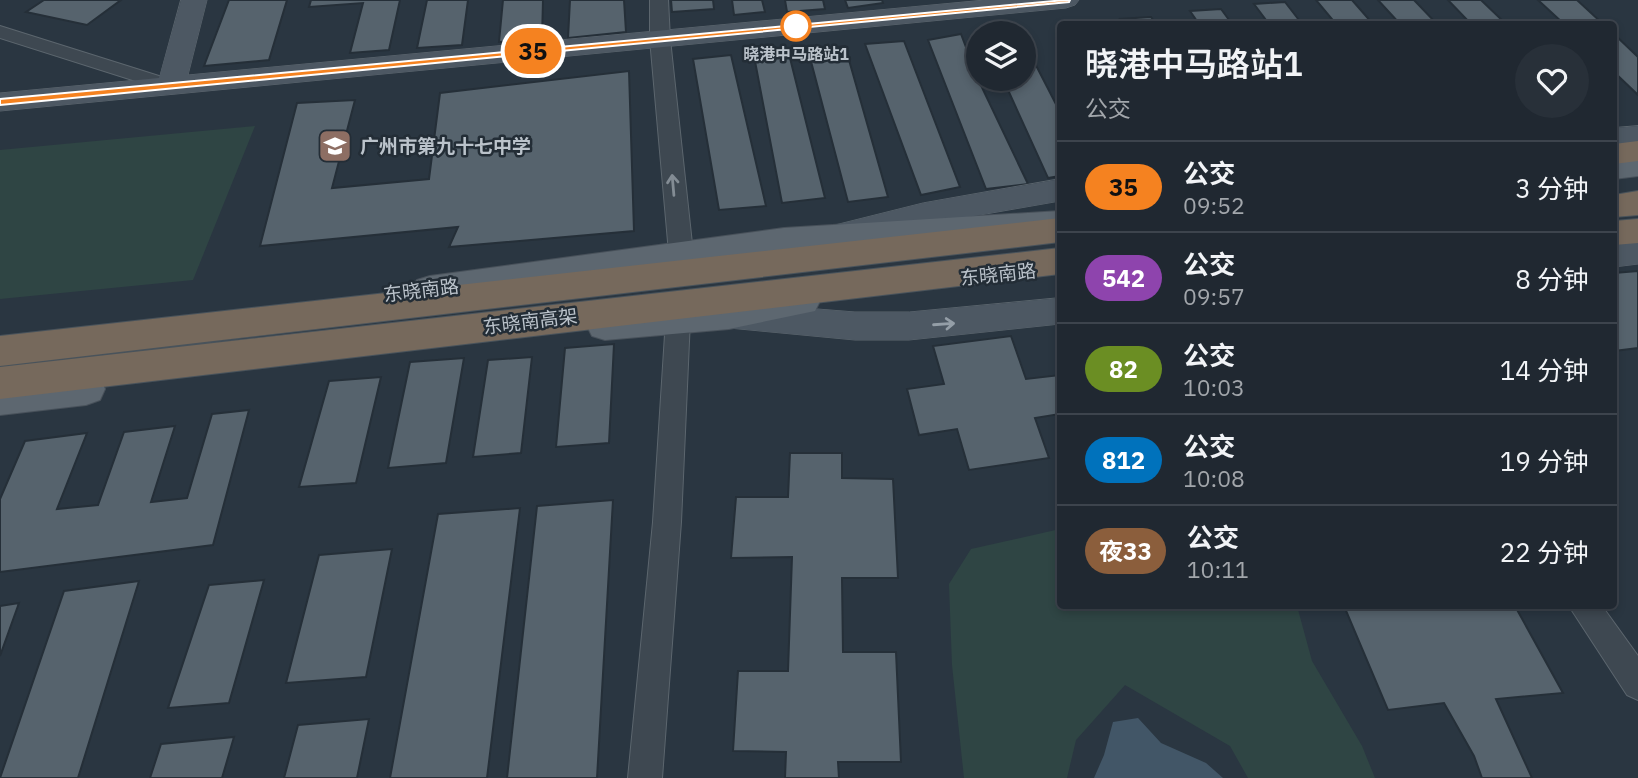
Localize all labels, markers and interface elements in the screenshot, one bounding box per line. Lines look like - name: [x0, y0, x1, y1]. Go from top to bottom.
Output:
- marker: 晓港中马路站1: [781, 11, 811, 41]
- map controls: [966, 21, 1036, 91]
- button: layers: [966, 21, 1036, 91]
- line badge: 35: [502, 28, 564, 74]
- text: 35: [519, 35, 547, 67]
- text: 晓港中马路站1: [1085, 42, 1303, 85]
- place label: 晓港中马路站1: [743, 44, 849, 64]
- button: heart: [1515, 44, 1589, 118]
- text: 公交: [1085, 93, 1131, 123]
- school or university icon: 广州市第九十七中学: [316, 127, 354, 165]
- place label: 广州市第九十七中学: [360, 134, 531, 158]
- text: 公交: [1183, 156, 1235, 190]
- text: 35: [1109, 171, 1138, 203]
- text: 3 分钟: [1515, 171, 1589, 205]
- one-way arrow: [667, 174, 680, 197]
- text: 09:52: [1183, 190, 1245, 220]
- text: 公交: [1183, 247, 1235, 281]
- street label: 东晓南路: [959, 258, 1037, 290]
- text: 542: [1102, 262, 1145, 294]
- text: 8 分钟: [1515, 262, 1589, 296]
- street label: 东晓南路: [382, 273, 460, 307]
- text: 09:57: [1183, 281, 1245, 311]
- street label: 东晓南高架: [481, 303, 579, 339]
- one-way arrow: [932, 317, 955, 330]
- text: 公交: [1183, 338, 1235, 372]
- text: 82: [1109, 353, 1138, 385]
- text: 14 分钟: [1500, 353, 1589, 387]
- text: 10:03: [1183, 372, 1245, 402]
- text: 公交: [1183, 429, 1235, 463]
- text: 812: [1102, 444, 1145, 476]
- text: 19 分钟: [1500, 444, 1589, 478]
- text: 10:08: [1183, 463, 1245, 493]
- text: 公交: [1187, 520, 1239, 554]
- text: 夜33: [1099, 535, 1152, 567]
- text: 22 分钟: [1500, 535, 1589, 569]
- text: 10:11: [1187, 554, 1249, 584]

